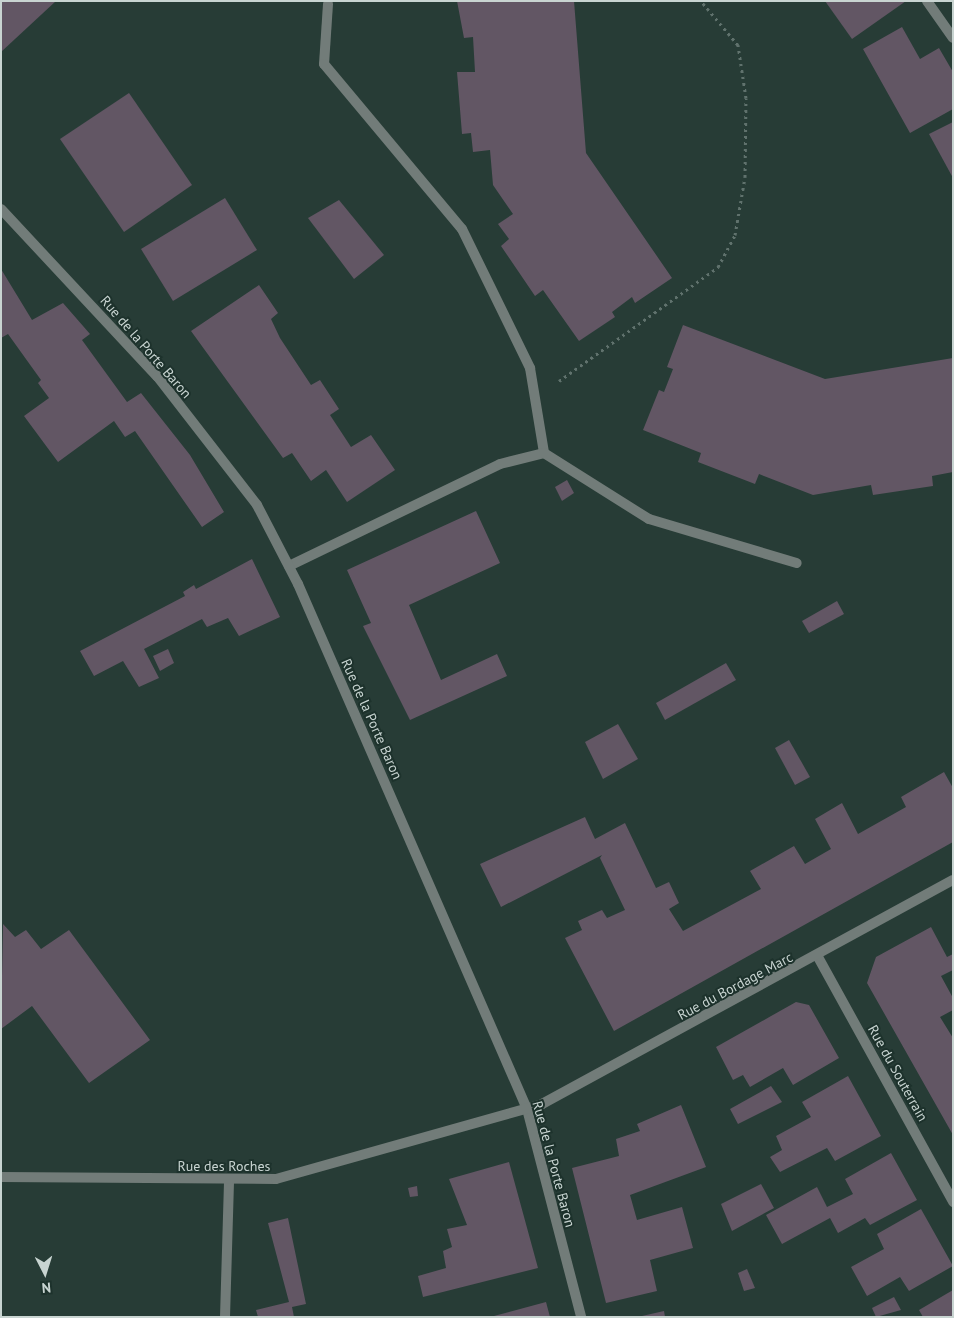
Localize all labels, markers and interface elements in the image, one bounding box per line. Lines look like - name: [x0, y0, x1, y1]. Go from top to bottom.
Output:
- street label: Rue de la Porte Baron: [97, 292, 195, 402]
- street label: Rue de la Porte Baron: [338, 656, 406, 782]
- street label: Rue du Bordage Marc: [675, 949, 795, 1023]
- street label: Rue du Souterrain: [865, 1022, 931, 1124]
- street label: Rue de la Porte Baron: [529, 1099, 579, 1229]
- street label: Rue des Roches: [177, 1158, 271, 1174]
- north arrow: [20, 1248, 70, 1298]
- text: N: [41, 1279, 52, 1297]

